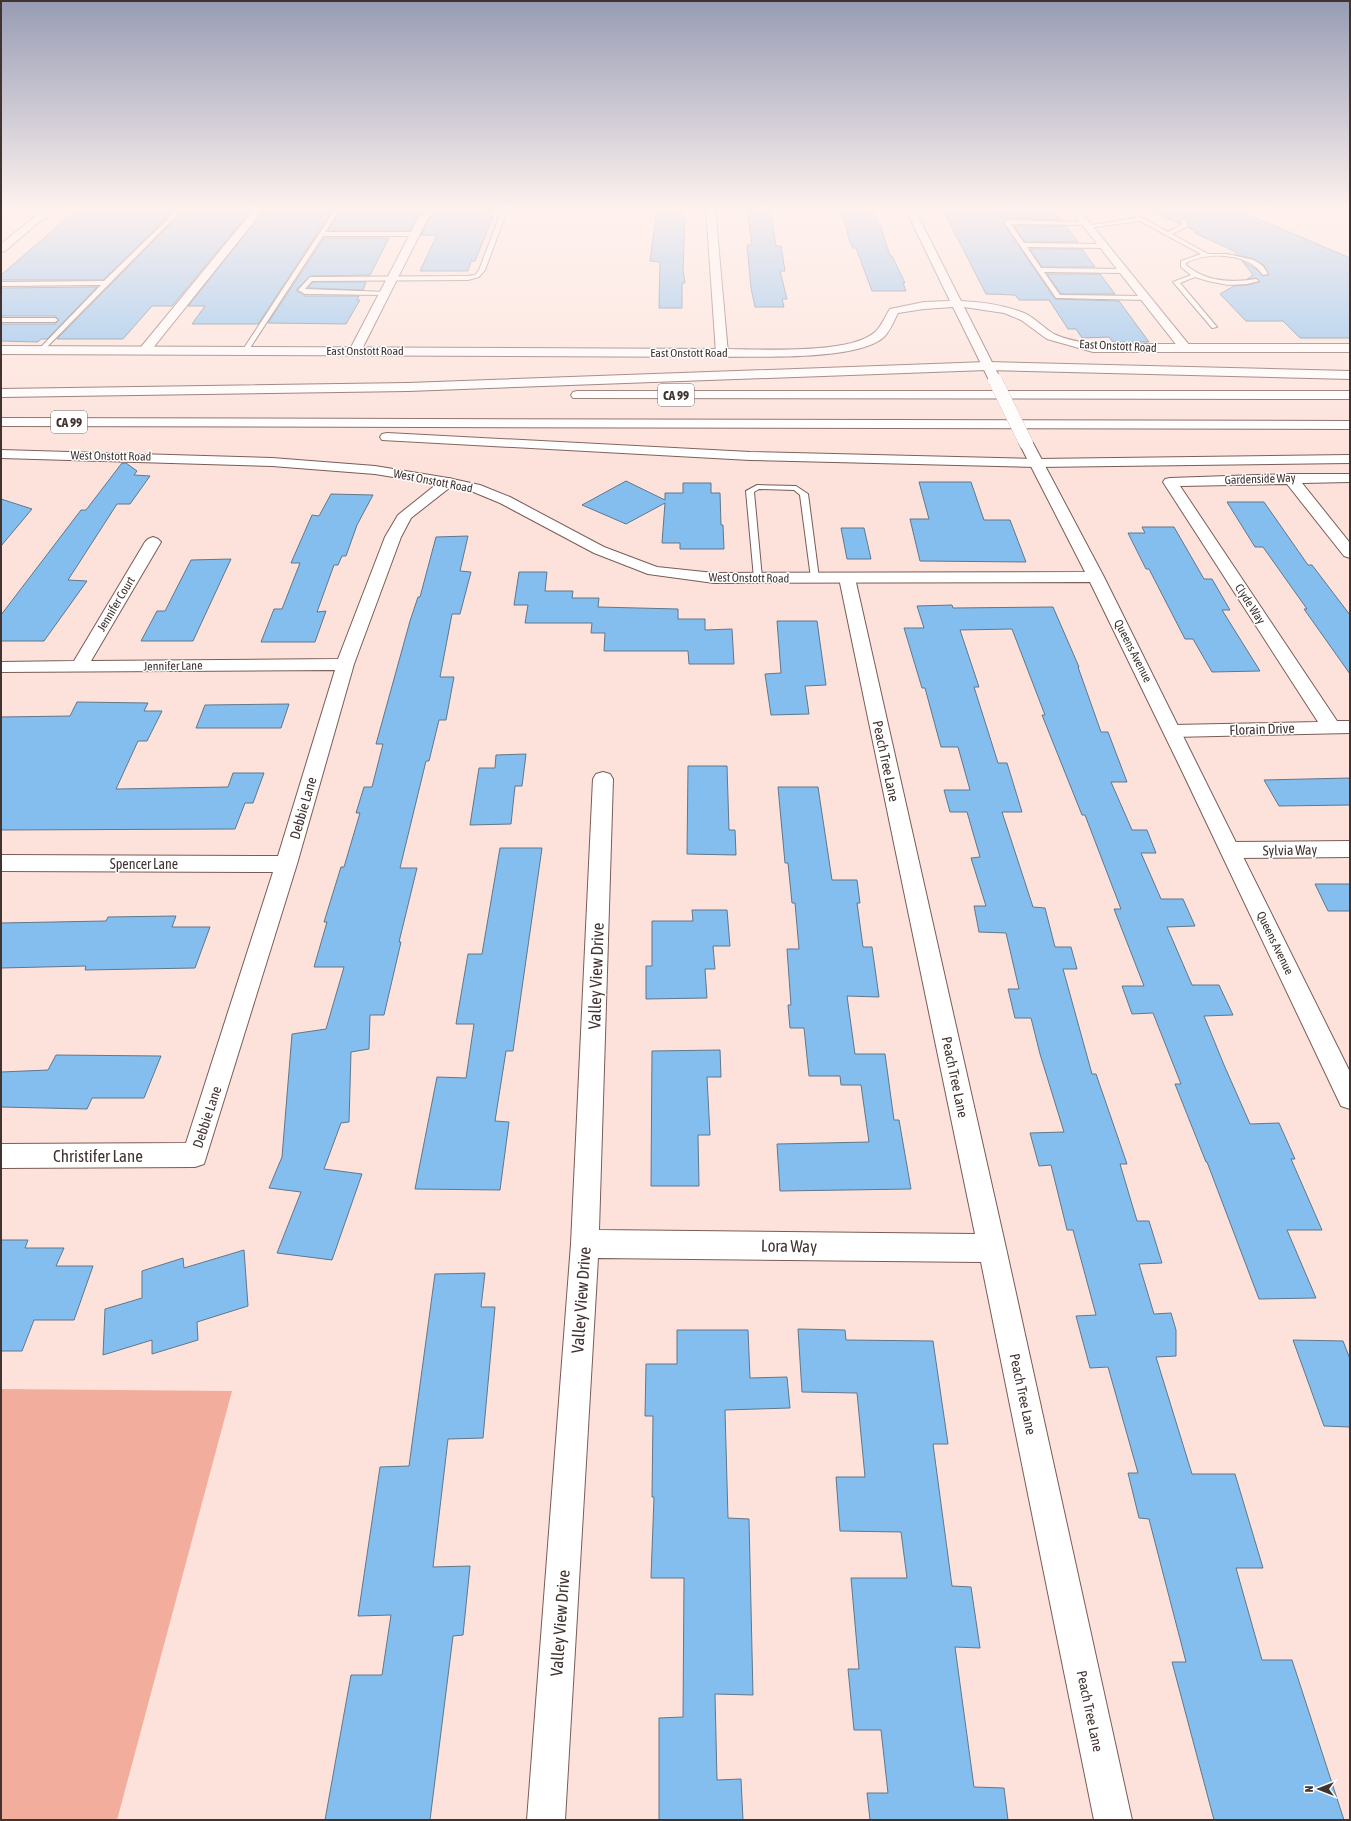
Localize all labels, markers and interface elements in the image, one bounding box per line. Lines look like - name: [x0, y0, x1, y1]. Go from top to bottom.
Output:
- street label: East Onstott Road: [1079, 337, 1157, 355]
- street label: East Onstott Road: [326, 344, 404, 358]
- street label: East Onstott Road: [650, 346, 728, 360]
- road number: CA 99: [658, 384, 694, 406]
- road number: CA 99: [51, 411, 87, 433]
- street label: West Onstott Road: [71, 448, 151, 464]
- street label: West Onstott Road: [392, 466, 474, 496]
- street label: Gardenside Way: [1224, 471, 1296, 487]
- street label: West Onstott Road: [709, 570, 789, 586]
- street label: Jennifer Court: [94, 574, 138, 634]
- street label: Clyde Way: [1232, 581, 1268, 627]
- street label: Queens Avenue: [1111, 617, 1155, 685]
- street label: Jennifer Lane: [143, 658, 203, 674]
- street label: Peach Tree Lane: [870, 719, 902, 803]
- street label: Florain Drive: [1229, 720, 1295, 738]
- street label: Debbie Lane: [286, 775, 320, 841]
- street label: Sylvia Way: [1263, 842, 1318, 858]
- street label: Spencer Lane: [110, 856, 178, 872]
- street label: Queens Avenue: [1254, 909, 1296, 977]
- street label: Valley View Drive: [584, 922, 608, 1030]
- street label: Peach Tree Lane: [939, 1035, 971, 1119]
- street label: Debbie Lane: [189, 1084, 225, 1150]
- street label: Christifer Lane: [53, 1146, 143, 1166]
- street label: Lora Way: [761, 1236, 817, 1256]
- street label: Valley View Drive: [567, 1246, 595, 1354]
- street label: Peach Tree Lane: [1007, 1352, 1039, 1436]
- street label: Valley View Drive: [546, 1569, 574, 1677]
- street label: Peach Tree Lane: [1074, 1669, 1106, 1753]
- north arrow: [1299, 1769, 1339, 1809]
- text: N: [1303, 1786, 1315, 1792]

